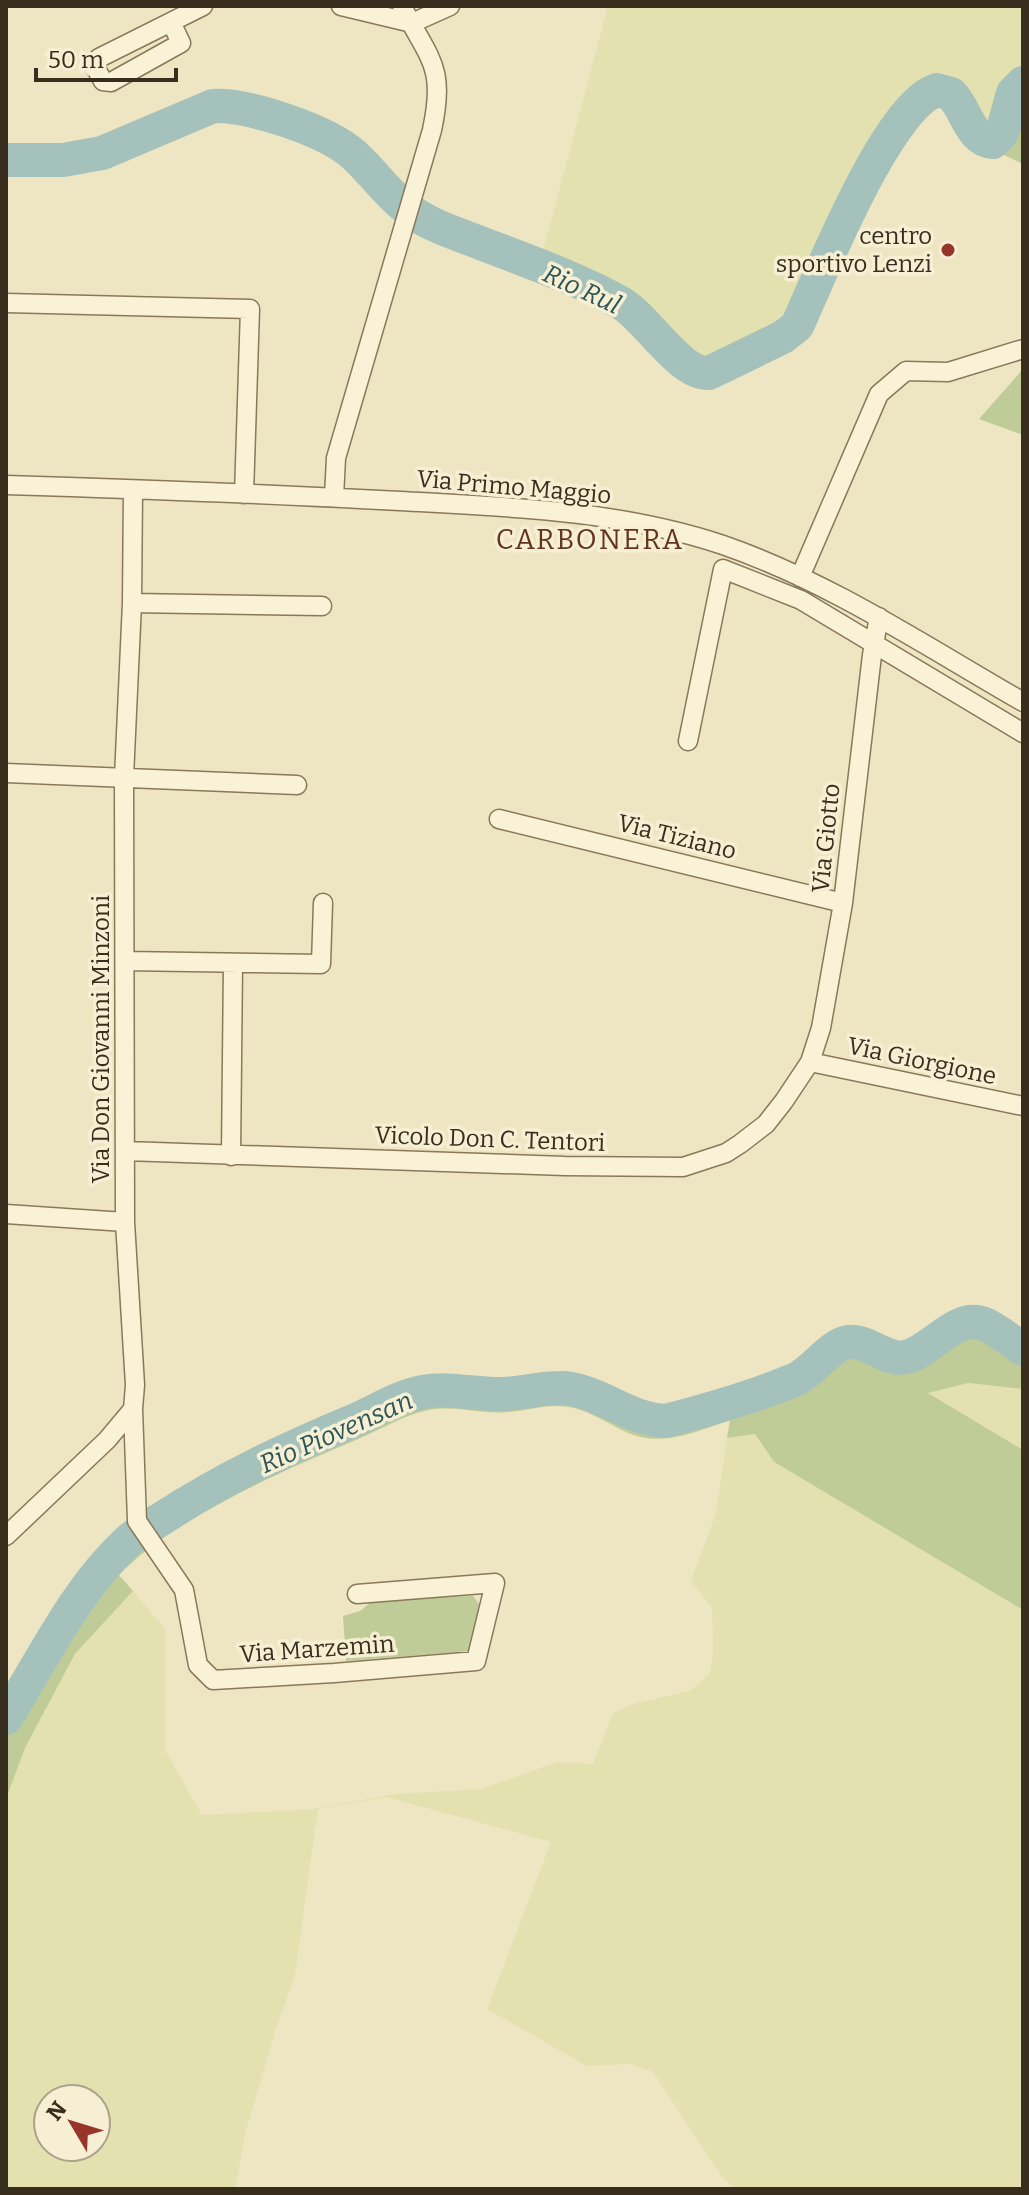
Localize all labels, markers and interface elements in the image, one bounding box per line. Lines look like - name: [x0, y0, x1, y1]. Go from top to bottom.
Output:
- scale bar: [36, 32, 176, 82]
- text: 50 m: [48, 46, 104, 74]
- place label: centro sportivo Lenzi: [776, 222, 932, 278]
- marker: centro sportivo Lenzi: [939, 241, 957, 259]
- water label: Rio Rul: [538, 258, 626, 321]
- street label: Via Primo Maggio: [416, 465, 612, 509]
- district label: CARBONERA: [496, 523, 684, 556]
- street label: Via Giotto: [806, 782, 846, 894]
- street label: Via Tiziano: [615, 809, 739, 865]
- street label: Via Don Giovanni Minzoni: [87, 895, 115, 1183]
- street label: Via Giorgione: [845, 1032, 999, 1090]
- street label: Vicolo Don C. Tentori: [374, 1121, 606, 1157]
- water label: Rio Piovensan: [255, 1385, 417, 1480]
- street label: Via Marzemin: [239, 1630, 395, 1668]
- north arrow: [32, 2083, 112, 2163]
- text: N: [41, 2096, 73, 2126]

